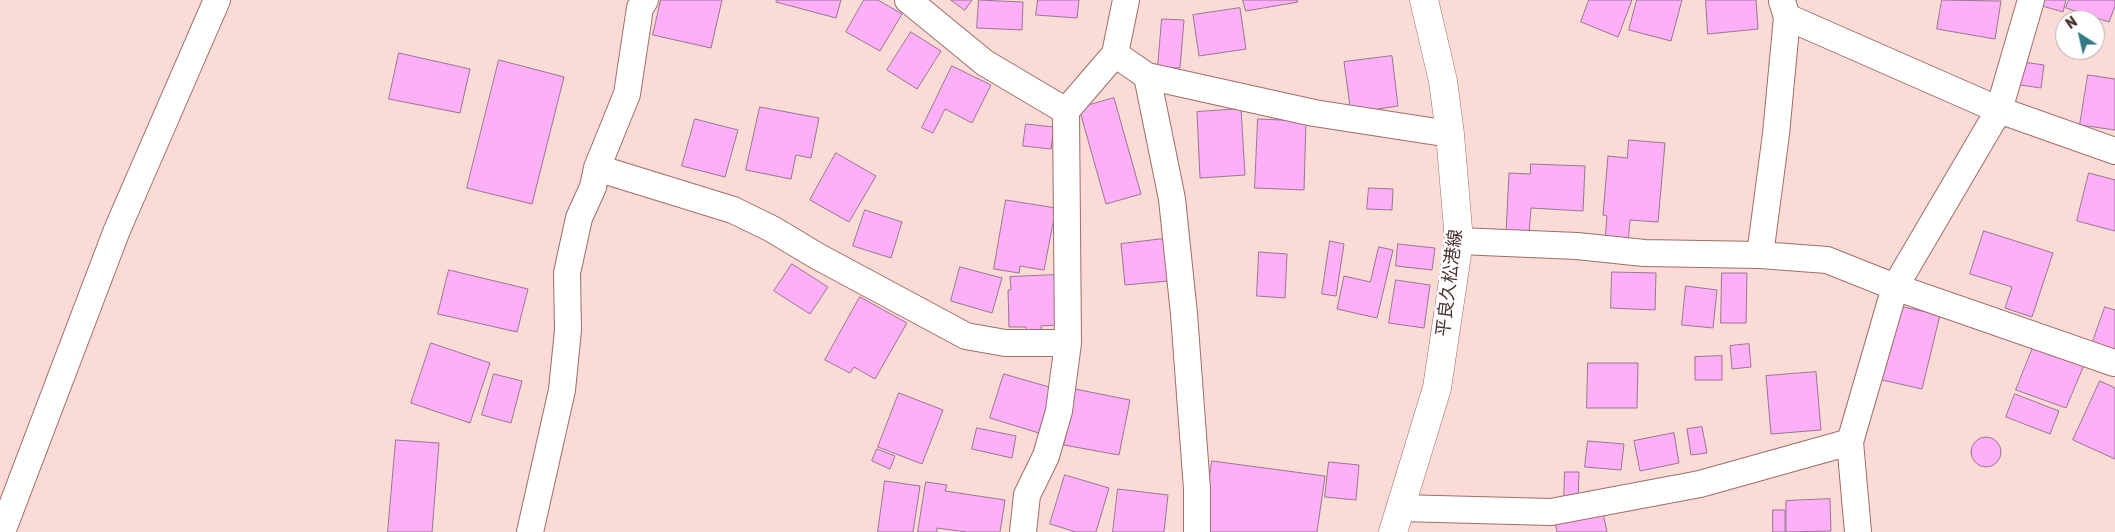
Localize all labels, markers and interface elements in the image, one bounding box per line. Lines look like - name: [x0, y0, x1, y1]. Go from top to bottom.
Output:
- north arrow: [2055, 10, 2105, 60]
- text: N: [2063, 13, 2081, 33]
- street label: 平良久松港線: [1433, 228, 1467, 338]

